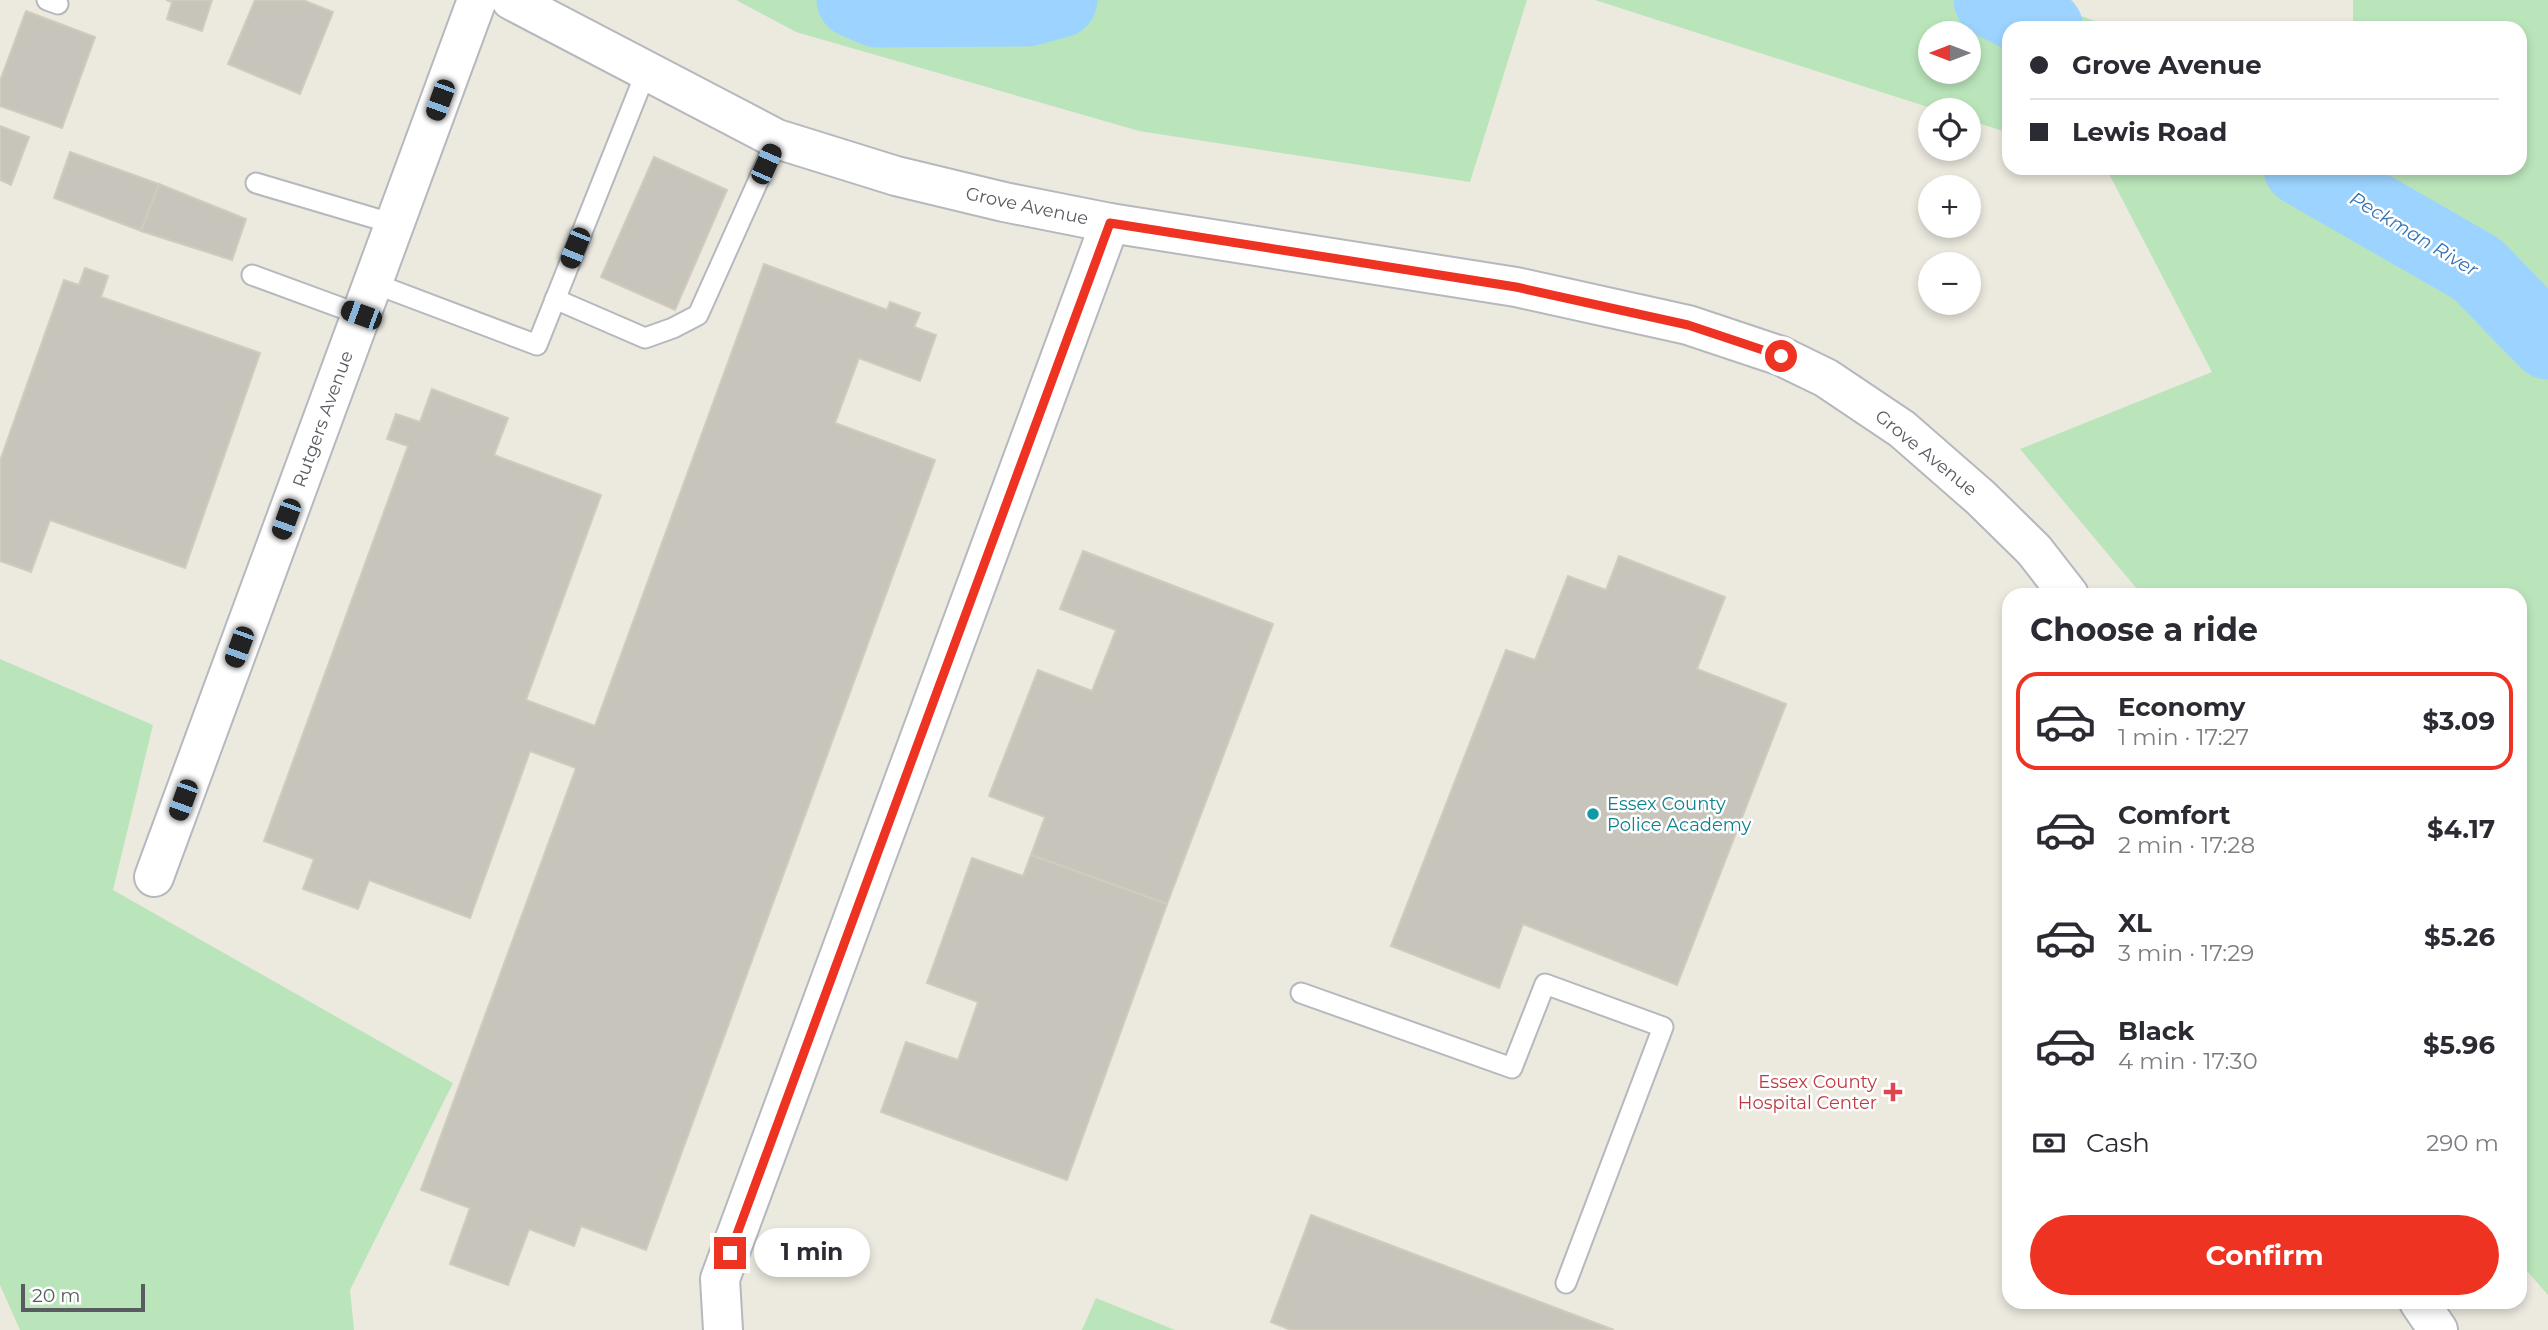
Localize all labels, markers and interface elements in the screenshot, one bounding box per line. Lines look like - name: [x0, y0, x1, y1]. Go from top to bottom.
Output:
- north arrow: [1918, 21, 1981, 84]
- map controls: [1918, 21, 1981, 315]
- text: Grove Avenue: [2072, 49, 2262, 81]
- car: [423, 77, 458, 123]
- button: locate: [1918, 98, 1981, 161]
- text: Lewis Road: [2072, 116, 2227, 148]
- car: [748, 141, 785, 187]
- button: +: [1918, 175, 1981, 238]
- street label: Grove Avenue: [964, 182, 1091, 230]
- water label: Peckman River: [2346, 187, 2483, 281]
- car: [558, 225, 593, 271]
- button: −: [1918, 252, 1981, 315]
- car: [338, 298, 385, 332]
- route start: [1765, 340, 1797, 372]
- street label: Rutgers Avenue: [288, 348, 358, 490]
- street label: Grove Avenue: [1871, 405, 1982, 501]
- car: [269, 496, 304, 542]
- text: Choose a ride: [2030, 610, 2258, 649]
- car: [222, 624, 257, 670]
- icon: car: [2034, 690, 2097, 753]
- text: Economy: [2118, 691, 2245, 723]
- text: $3.09: [2422, 705, 2495, 737]
- text: 1 min · 17:27: [2118, 723, 2249, 751]
- car: [166, 777, 201, 823]
- place label: Essex County Police Academy: [1607, 793, 1752, 836]
- icon: car: [2034, 798, 2097, 861]
- text: Comfort: [2118, 799, 2230, 831]
- marker: Essex County Police Academy: [1585, 806, 1601, 822]
- text: $4.17: [2427, 813, 2495, 845]
- text: 2 min · 17:28: [2118, 831, 2255, 859]
- icon: car: [2034, 906, 2097, 969]
- text: XL: [2118, 907, 2152, 939]
- text: $5.26: [2424, 921, 2495, 953]
- text: 3 min · 17:29: [2118, 939, 2254, 967]
- icon: car: [2034, 1014, 2097, 1077]
- text: Black: [2118, 1015, 2194, 1047]
- text: $5.96: [2423, 1029, 2495, 1061]
- text: 4 min · 17:30: [2118, 1047, 2258, 1075]
- place label: Essex County Hospital Center: [1738, 1071, 1877, 1114]
- marker: Essex County Hospital Center: [1883, 1082, 1903, 1102]
- icon: cash: [2030, 1124, 2068, 1162]
- text: Cash: [2086, 1127, 2150, 1159]
- text: 290 m: [2426, 1129, 2499, 1157]
- button: Confirm: [2030, 1215, 2499, 1295]
- callout: 1 min: [754, 1228, 870, 1278]
- route end: [714, 1237, 746, 1269]
- text: 1 min: [781, 1238, 843, 1266]
- scale bar: [21, 1281, 145, 1313]
- text: 20 m: [32, 1284, 80, 1307]

